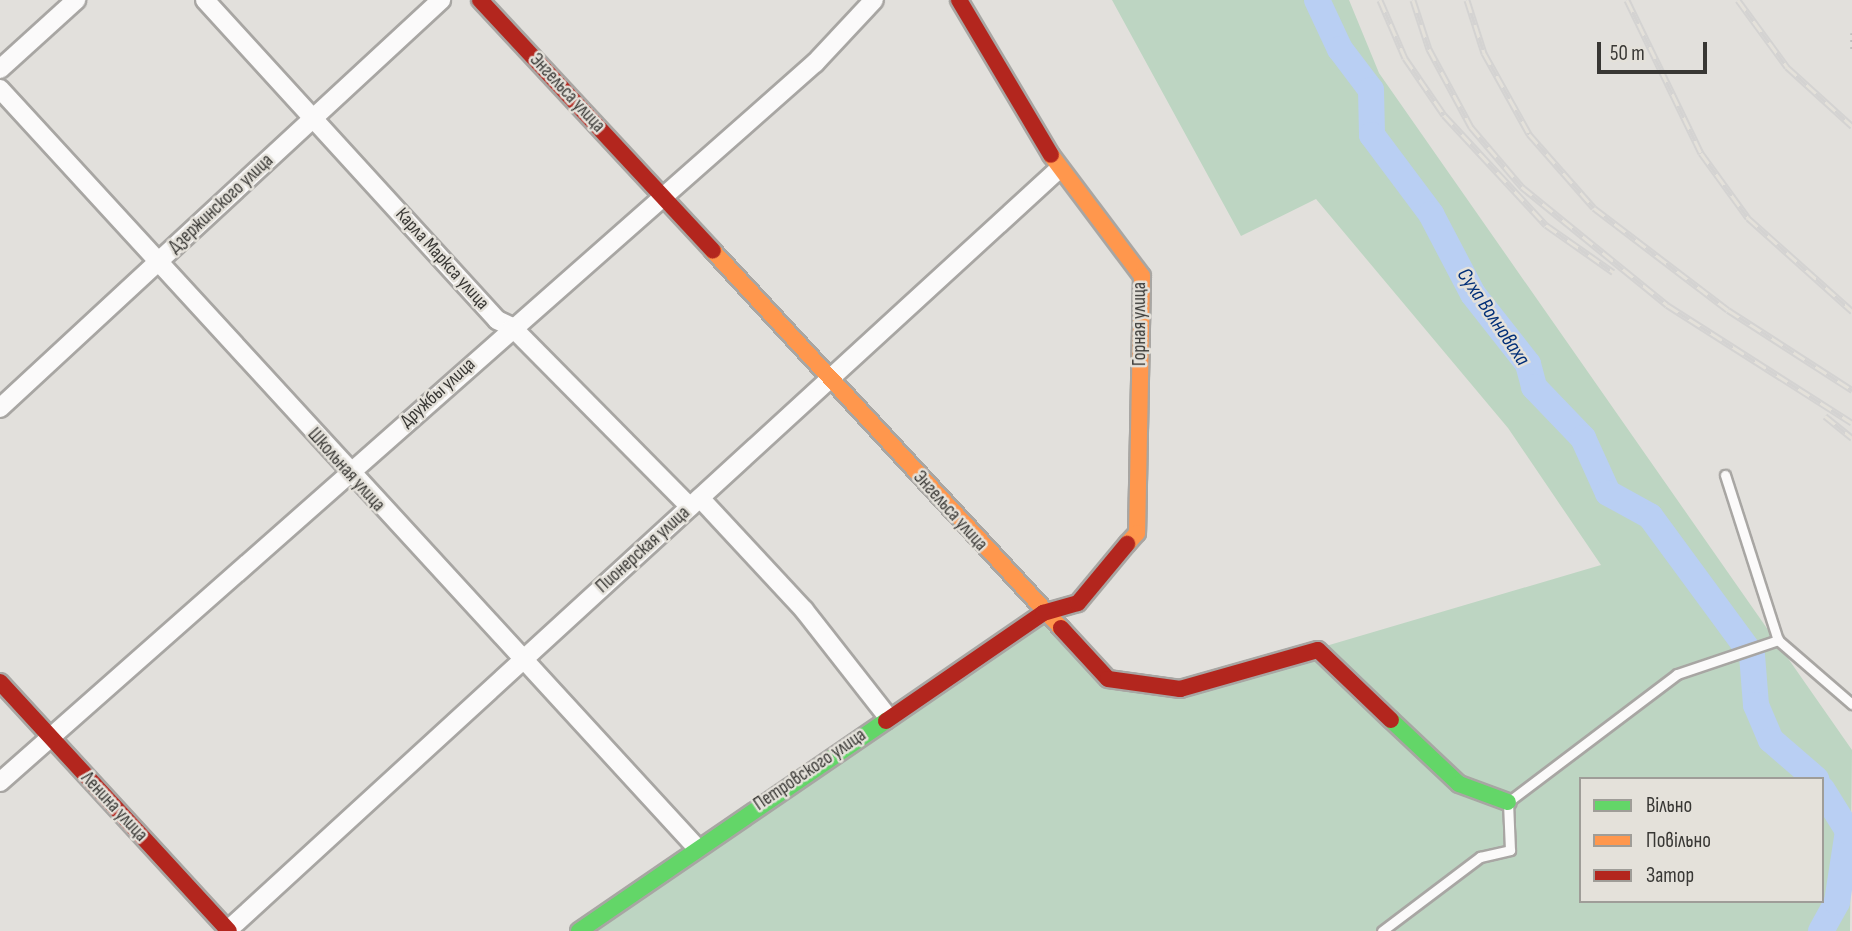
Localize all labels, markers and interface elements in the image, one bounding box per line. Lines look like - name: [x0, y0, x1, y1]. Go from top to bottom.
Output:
- scale bar: [1600, 28, 1710, 72]
- text: 50 m: [1610, 41, 1645, 66]
- street label: Энгельса улица: [525, 49, 609, 137]
- street label: Дзержинского улица: [164, 150, 278, 258]
- street label: Карла Маркса улица: [390, 203, 494, 315]
- water label: Суха Волноваха: [1451, 263, 1535, 371]
- street label: Горная улица: [1129, 282, 1151, 366]
- street label: Дружбы улица: [396, 353, 480, 433]
- street label: Школьная улица: [303, 423, 389, 517]
- street label: Энгельса улица: [908, 466, 992, 556]
- street label: Пионерская улица: [591, 502, 695, 598]
- street label: Петровского улица: [750, 724, 870, 816]
- street label: Ленина улица: [76, 767, 152, 847]
- legend: [1579, 777, 1824, 903]
- text: Вільно: [1646, 793, 1692, 818]
- text: Повільно: [1646, 828, 1711, 853]
- text: Затор: [1646, 863, 1694, 888]

